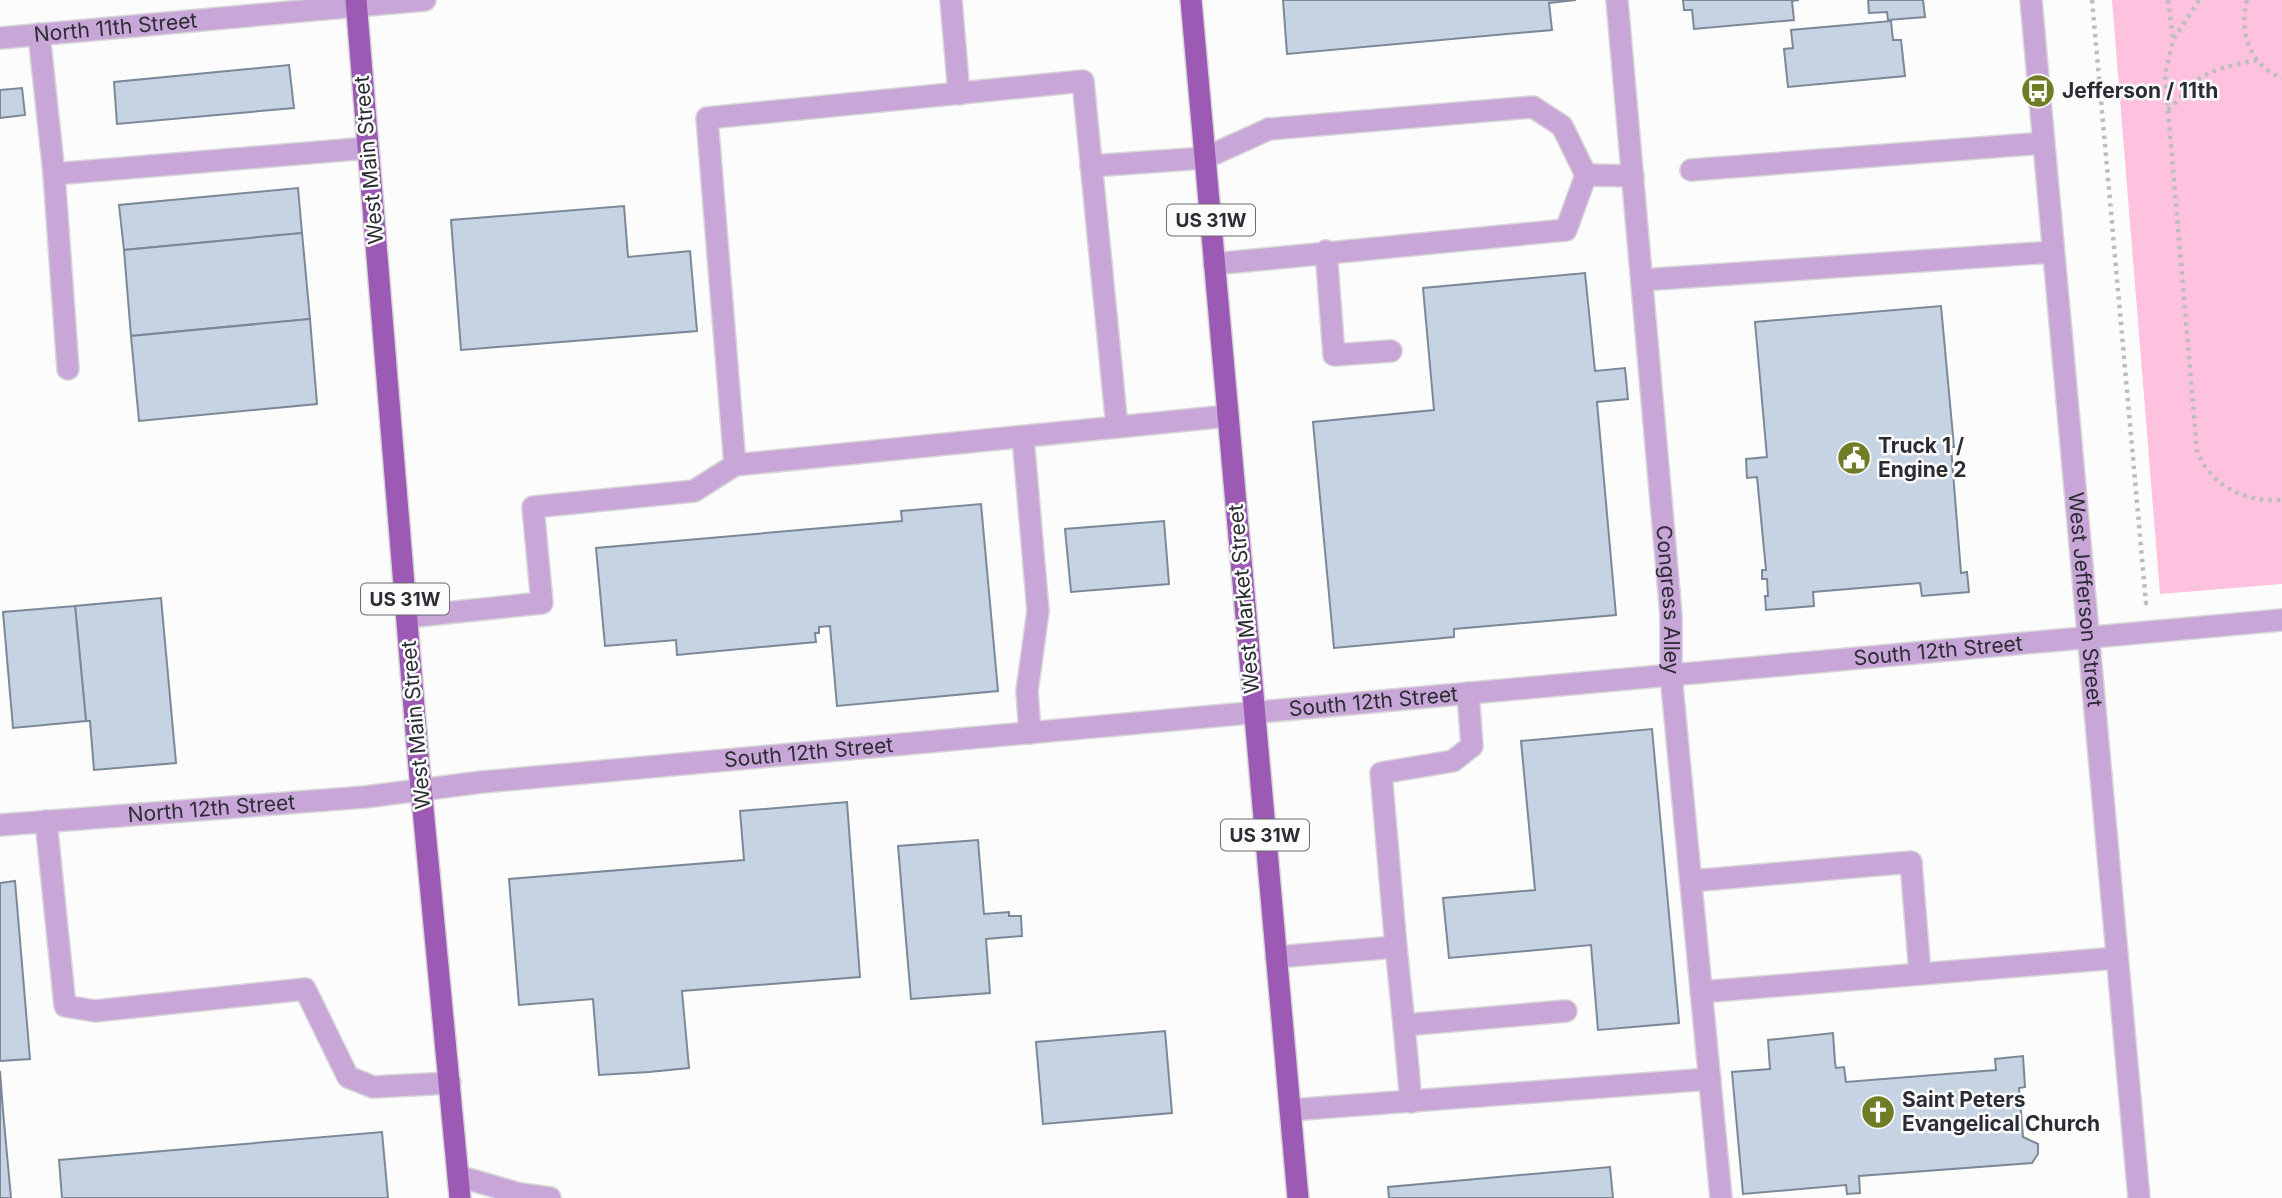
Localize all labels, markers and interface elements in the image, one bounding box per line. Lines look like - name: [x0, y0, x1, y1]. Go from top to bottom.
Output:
- street label: North 11th Street: [33, 7, 198, 47]
- bus stop icon: Jefferson / 11th: [2019, 72, 2057, 110]
- street label: West Main Street: [349, 75, 388, 245]
- place label: Jefferson / 11th: [2062, 78, 2218, 103]
- road number: US 31W: [1167, 204, 1255, 235]
- place label: Truck 1 / Engine 2: [1878, 433, 1967, 482]
- public building icon: Truck 1 / Engine 2: [1835, 439, 1873, 477]
- street label: West Jefferson Street: [2063, 491, 2108, 708]
- street label: West Market Street: [1223, 503, 1264, 695]
- street label: Congress Alley: [1651, 524, 1684, 675]
- road number: US 31W: [361, 584, 449, 614]
- street label: South 12th Street: [1852, 630, 2024, 671]
- street label: West Main Street: [396, 640, 435, 810]
- street label: South 12th Street: [1288, 681, 1459, 721]
- street label: South 12th Street: [723, 732, 894, 772]
- street label: North 12th Street: [127, 789, 296, 827]
- road number: US 31W: [1221, 820, 1309, 850]
- place label: Saint Peters Evangelical Church: [1902, 1087, 2100, 1136]
- church icon: Saint Peters Evangelical Church: [1859, 1093, 1897, 1131]

